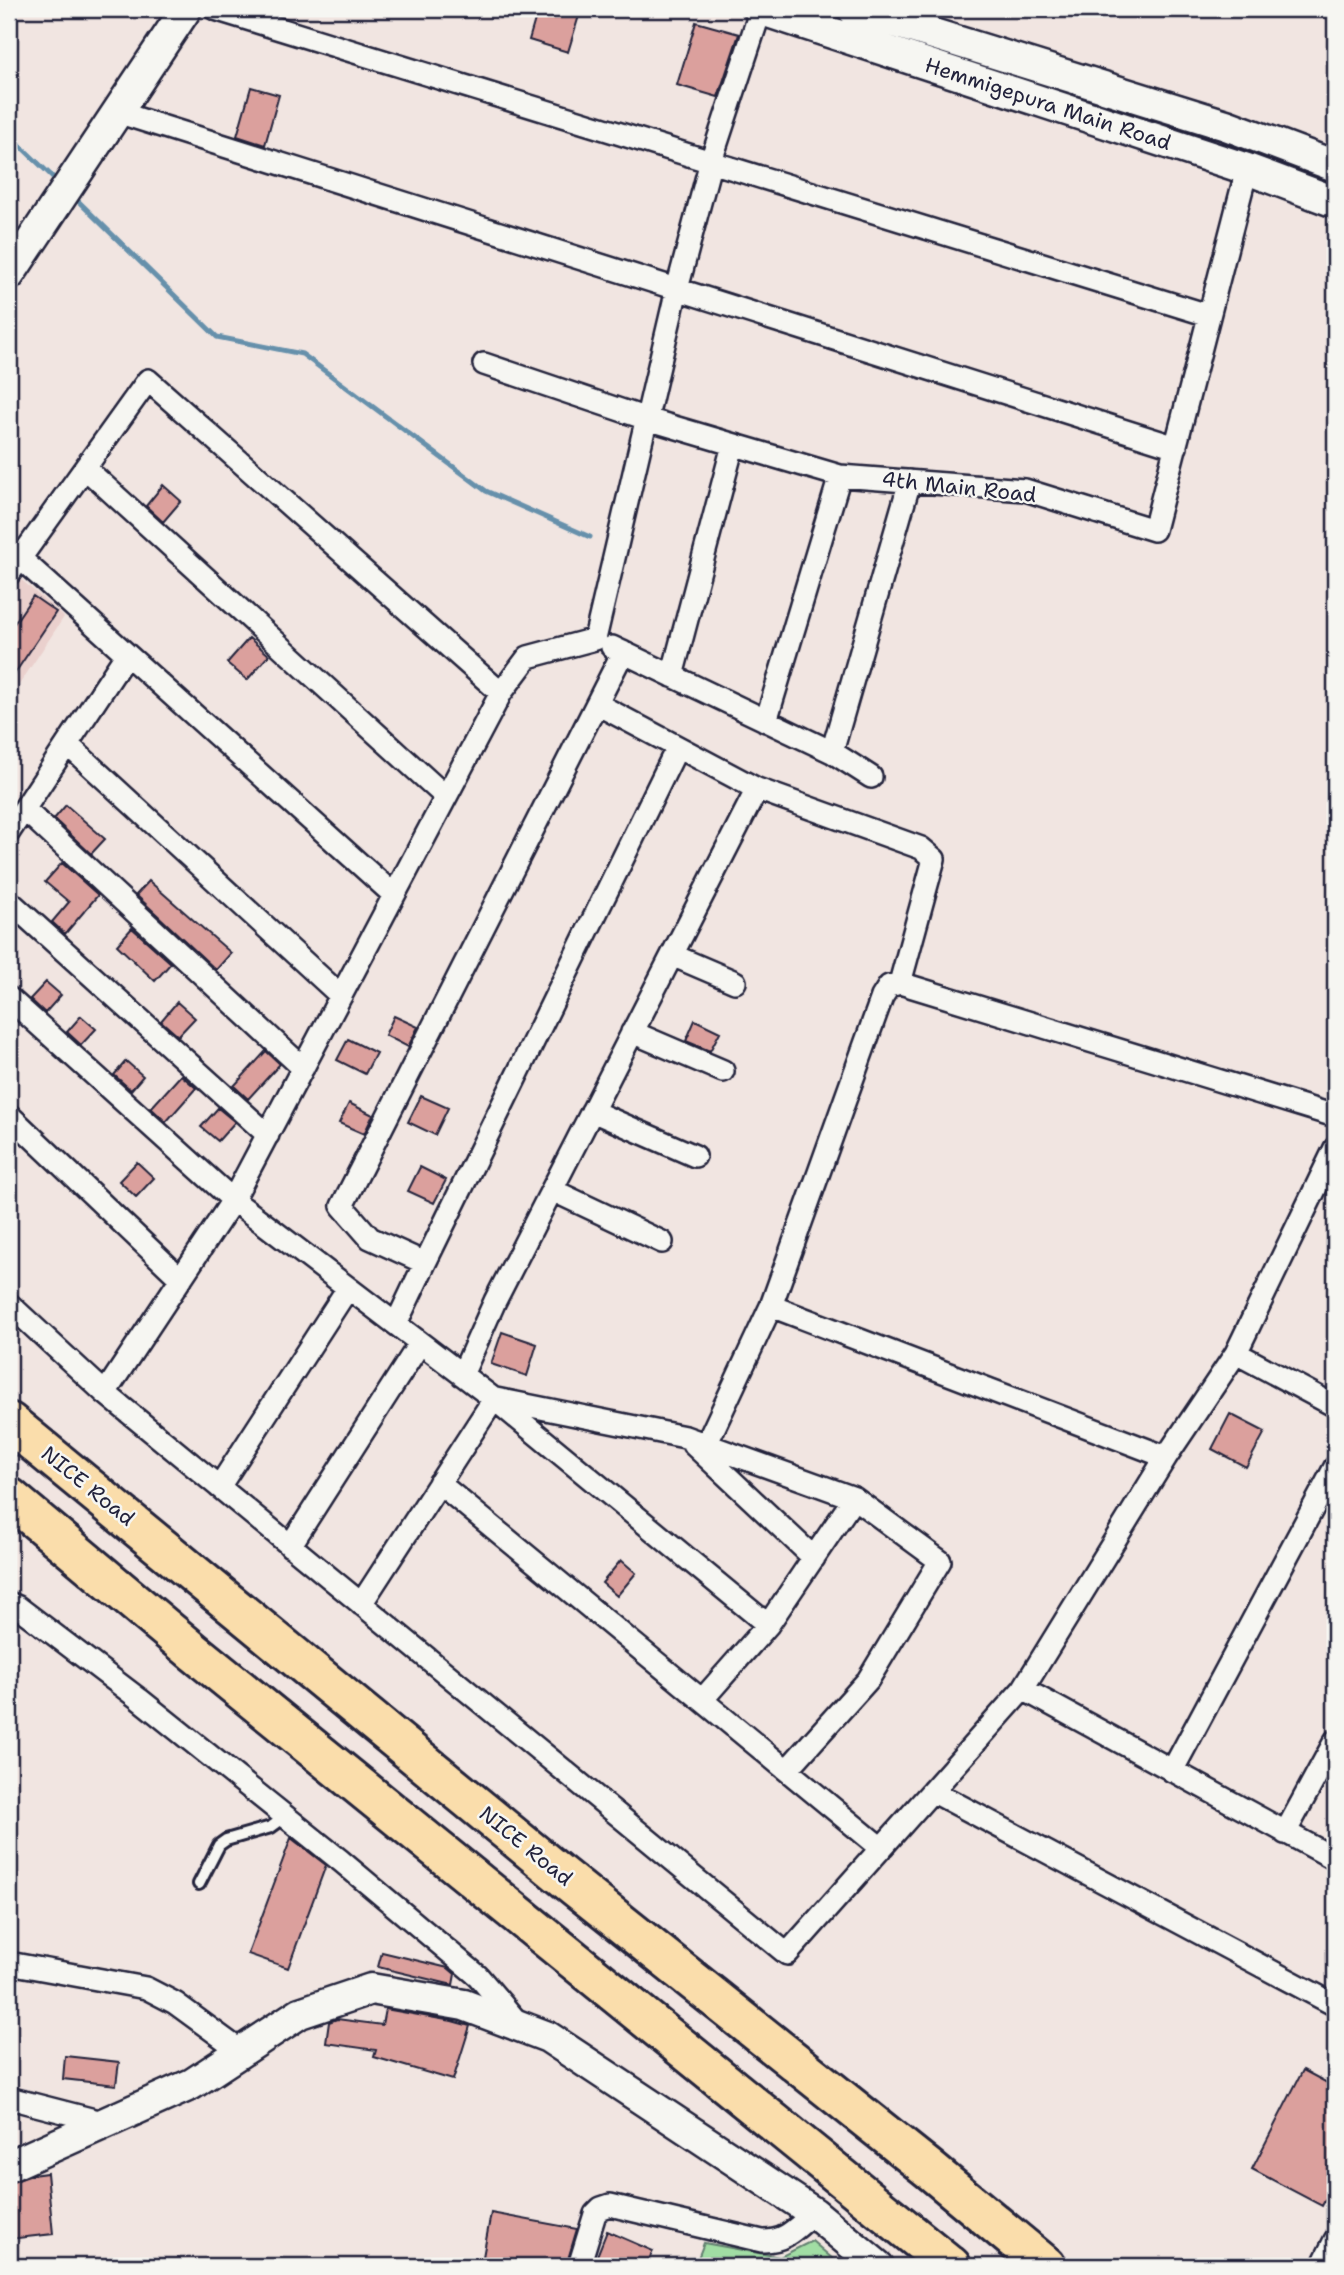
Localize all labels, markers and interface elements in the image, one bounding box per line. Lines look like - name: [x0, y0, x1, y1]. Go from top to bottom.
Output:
- street label: Hemmigepura Main Road: [921, 51, 1175, 157]
- street label: 4th Main Road: [880, 465, 1038, 509]
- street label: NICE Road: [35, 1440, 141, 1532]
- street label: NICE Road: [473, 1800, 579, 1892]

